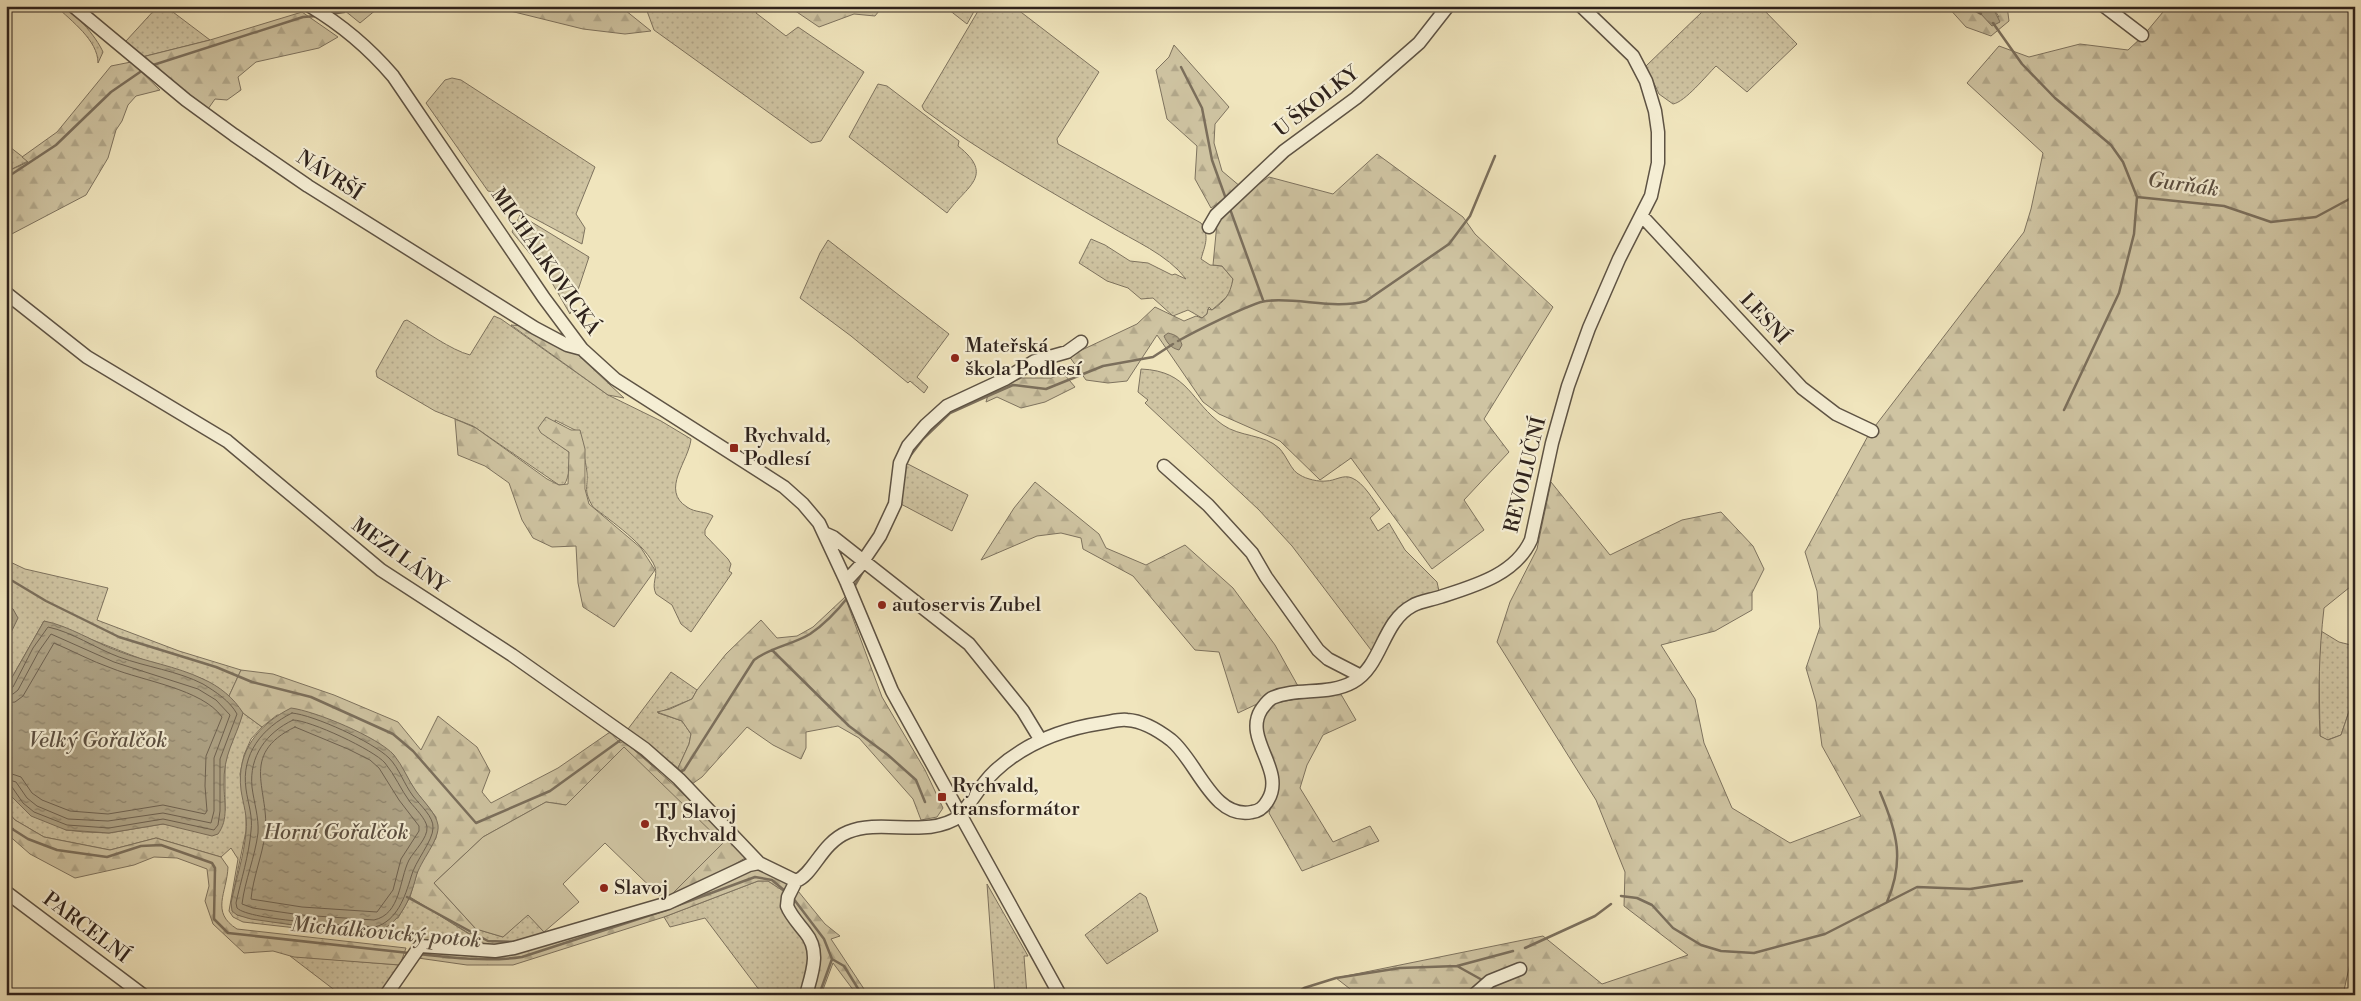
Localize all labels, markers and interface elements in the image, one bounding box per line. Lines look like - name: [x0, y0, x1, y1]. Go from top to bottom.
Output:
- street label: U ŠKOLKY: [1269, 60, 1365, 143]
- street label: NÁVRŠÍ: [291, 145, 367, 207]
- water label: Gurňák: [2146, 167, 2220, 203]
- street label: MICHÁLKOVICKÁ: [485, 183, 607, 341]
- street label: LESNÍ: [1734, 287, 1795, 350]
- place label: Mateřská škola Podlesí: [965, 334, 1083, 382]
- marker: Mateřská škola Podlesí: [949, 352, 961, 364]
- street label: REVOLUČNÍ: [1499, 414, 1553, 535]
- place label: Rychvald, Podlesí: [744, 424, 830, 472]
- marker: Rychvald, Podlesí: [728, 442, 740, 454]
- street label: MEZI LÁNY: [346, 512, 453, 600]
- place label: autoservis Zubel: [892, 593, 1041, 618]
- marker: autoservis Zubel: [876, 599, 888, 611]
- water label: Velký Gořalčok: [29, 728, 167, 754]
- place label: Rychvald, transformátor: [952, 774, 1080, 822]
- marker: Rychvald, transformátor: [936, 791, 948, 803]
- place label: TJ Slavoj Rychvald: [655, 800, 737, 848]
- marker: TJ Slavoj Rychvald: [639, 818, 651, 830]
- water label: Horní Gořalčok: [263, 820, 408, 846]
- place label: Slavoj: [614, 876, 669, 901]
- marker: Slavoj: [598, 882, 610, 894]
- street label: PARCELNÍ: [38, 886, 135, 969]
- water label: Michálkovický potok: [290, 912, 482, 954]

